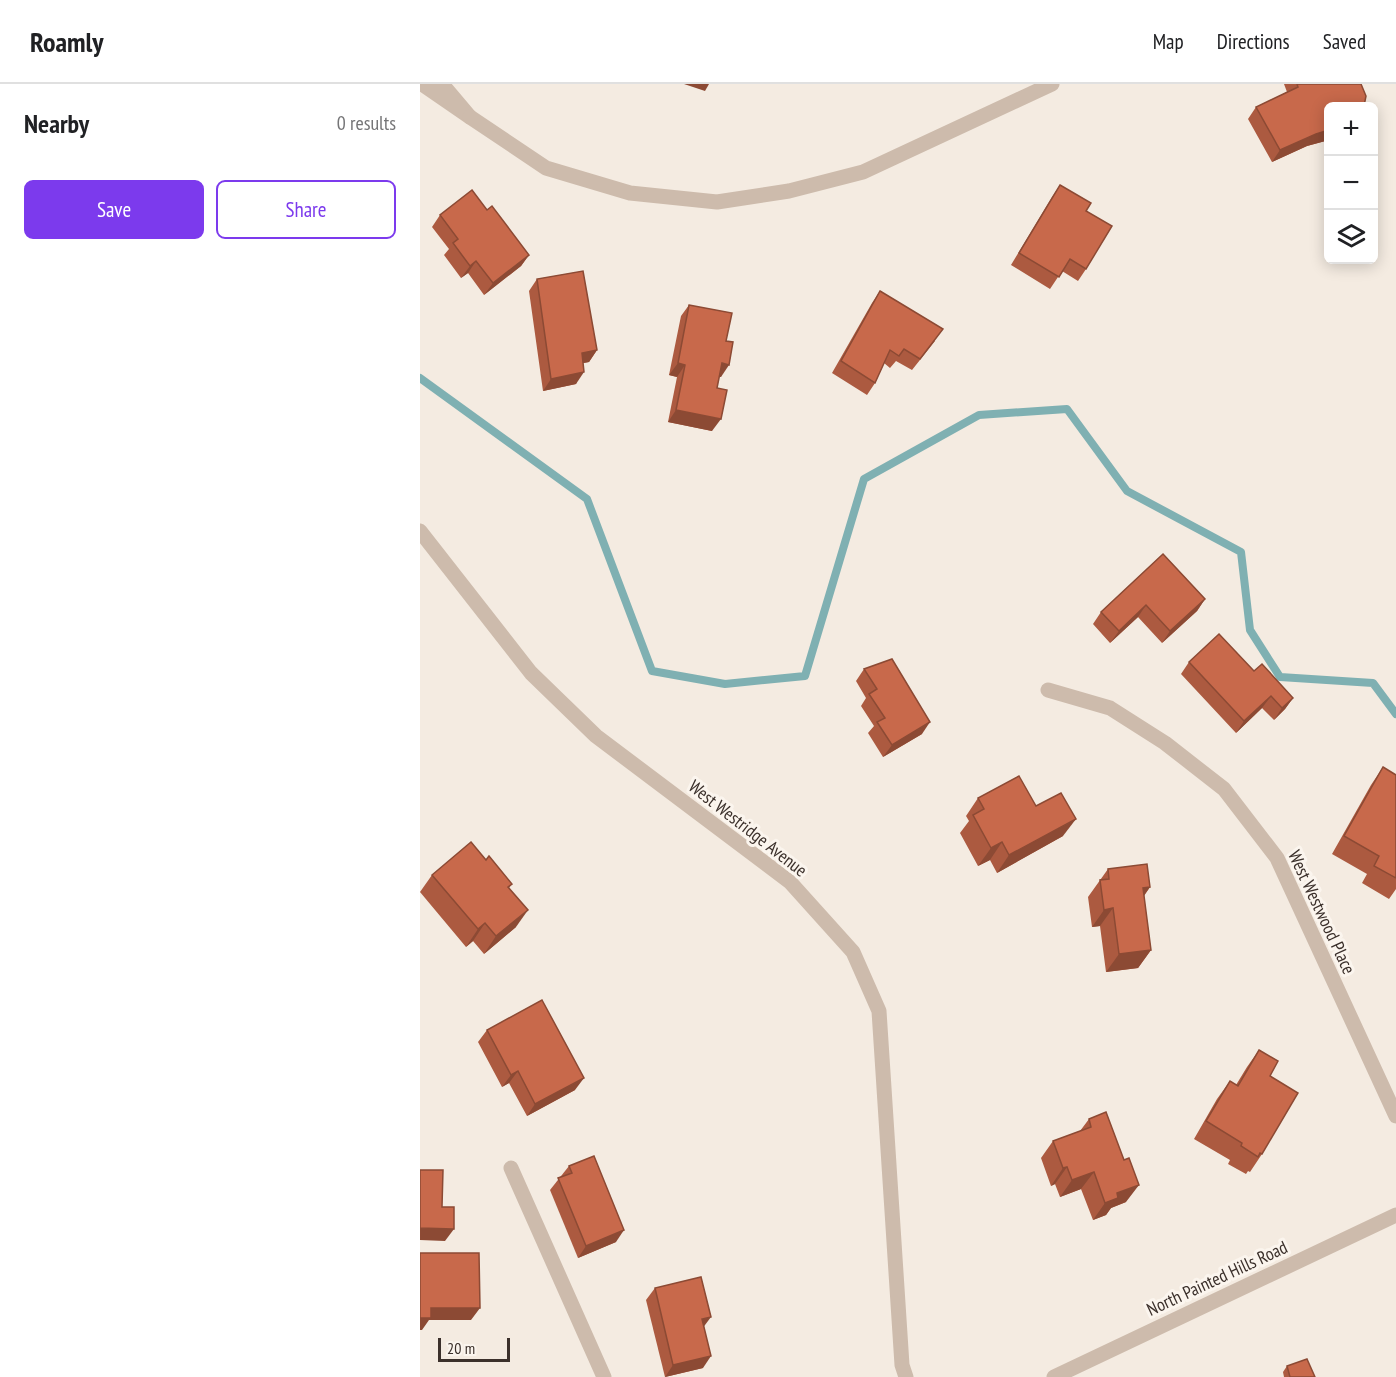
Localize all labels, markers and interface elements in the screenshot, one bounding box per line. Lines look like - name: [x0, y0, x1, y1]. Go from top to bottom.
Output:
- text: Roamly: [30, 23, 104, 60]
- text: Map: [1153, 28, 1184, 55]
- text: Directions: [1217, 28, 1290, 55]
- text: Saved: [1323, 28, 1366, 55]
- map controls: [1324, 102, 1378, 264]
- button: +: [1324, 102, 1378, 156]
- text: Nearby: [24, 107, 89, 140]
- text: 0 results: [337, 110, 396, 136]
- button: −: [1324, 156, 1378, 210]
- button: Save: [24, 180, 204, 239]
- button: Share: [216, 180, 396, 239]
- button: layers: [1324, 210, 1378, 264]
- street label: West Westridge Avenue: [684, 775, 812, 881]
- street label: West Westwood Place: [1283, 846, 1361, 978]
- street label: North Painted Hills Road: [1143, 1235, 1291, 1321]
- scale bar: [438, 1335, 510, 1362]
- text: 20 m: [447, 1338, 475, 1358]

